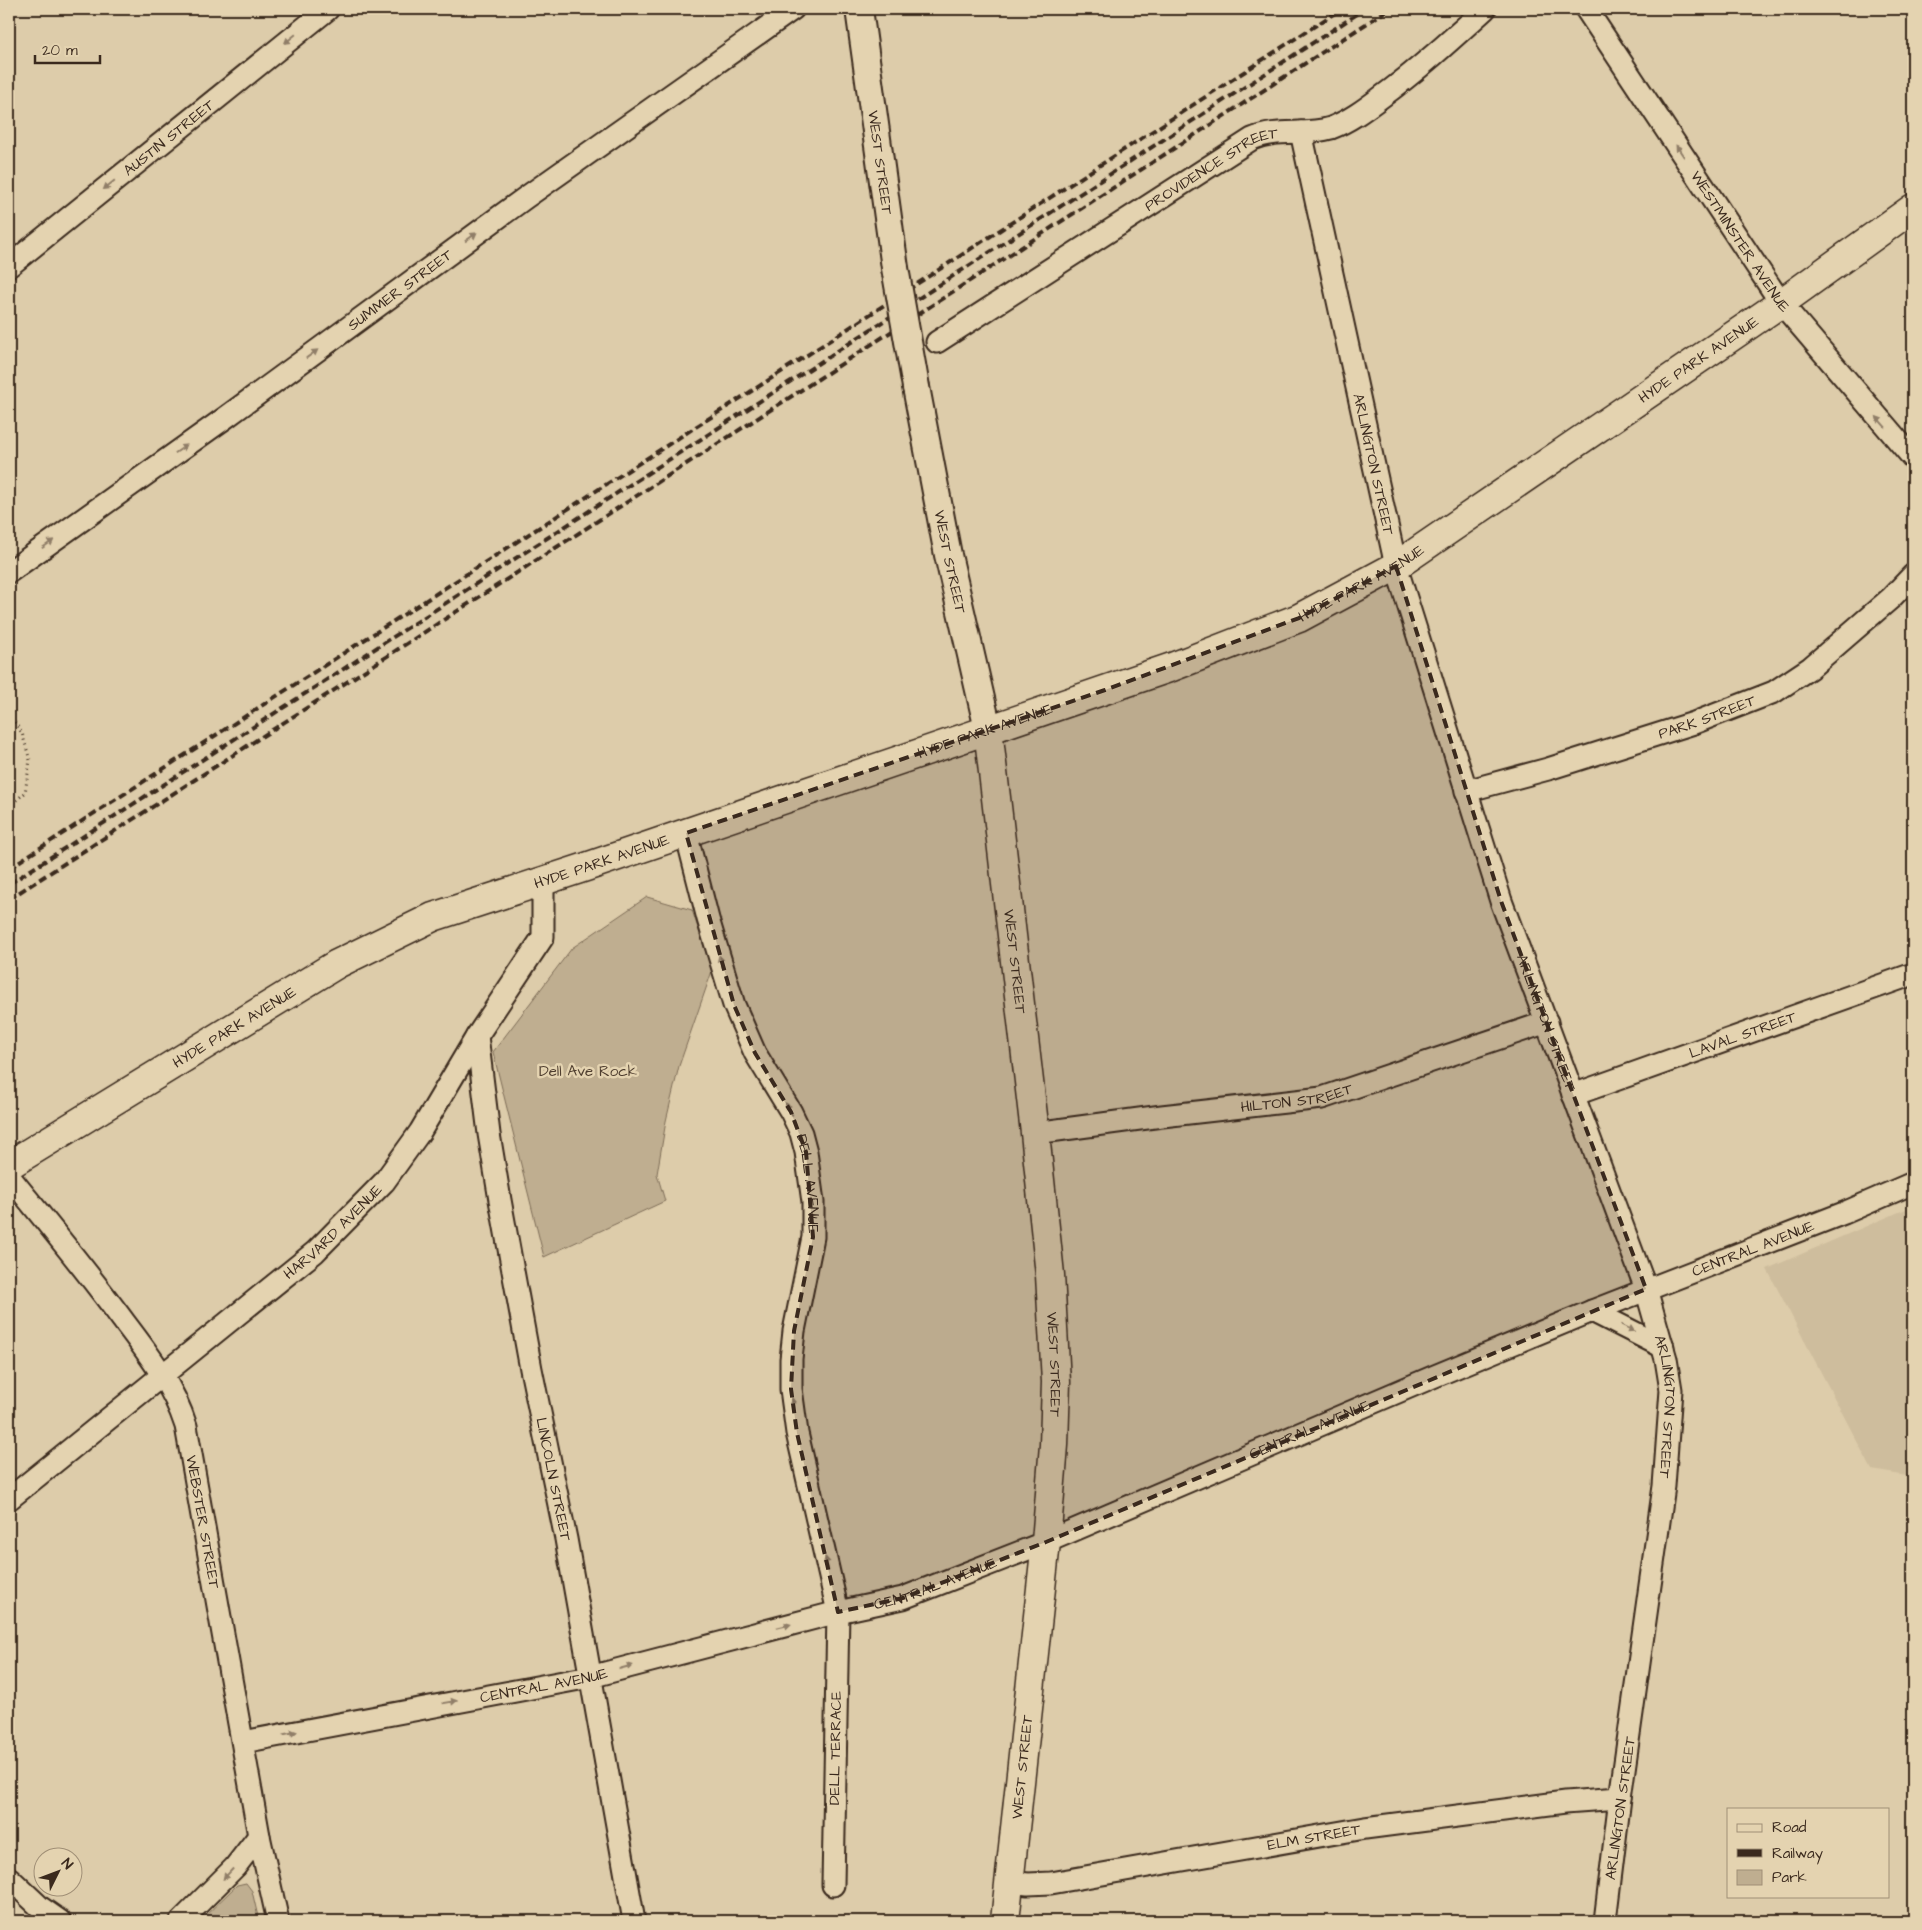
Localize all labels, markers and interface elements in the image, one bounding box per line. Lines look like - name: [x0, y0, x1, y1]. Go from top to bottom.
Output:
- scale bar: [35, 32, 100, 64]
- one-way arrow: [283, 34, 296, 45]
- text: 20 m: [42, 40, 78, 61]
- street label: AUSTIN STREET: [119, 94, 219, 181]
- street label: WEST STREET: [862, 109, 898, 217]
- street label: PROVIDENCE STREET: [1141, 123, 1280, 216]
- one-way arrow: [1675, 145, 1685, 158]
- street label: WESTMINSTER AVENUE: [1685, 167, 1794, 317]
- one-way arrow: [103, 180, 116, 191]
- one-way arrow: [464, 232, 478, 242]
- street label: SUMMER STREET: [343, 244, 457, 336]
- street label: HYDE PARK AVENUE: [1634, 311, 1763, 408]
- one-way arrow: [305, 348, 318, 359]
- street label: ARLINGTON STREET: [1348, 391, 1399, 538]
- one-way arrow: [1875, 416, 1887, 428]
- one-way arrow: [174, 444, 187, 455]
- street label: WEST STREET: [929, 508, 971, 616]
- one-way arrow: [42, 539, 55, 549]
- street label: HYDE PARK AVENUE: [1295, 540, 1429, 627]
- street label: PARK STREET: [1656, 690, 1759, 745]
- street label: HYDE PARK AVENUE: [915, 699, 1055, 764]
- street label: HYDE PARK AVENUE: [531, 829, 672, 894]
- street label: WEST STREET: [998, 908, 1031, 1015]
- street label: ARLINGTON STREET: [1511, 951, 1581, 1095]
- one-way arrow: [717, 954, 725, 969]
- street label: HYDE PARK AVENUE: [169, 982, 300, 1073]
- street label: LAVAL STREET: [1686, 1006, 1800, 1064]
- park label: Dell Ave Rock: [539, 1061, 637, 1082]
- street label: HILTON STREET: [1240, 1078, 1356, 1118]
- one-way arrow: [784, 1102, 793, 1115]
- street label: DELL AVENUE: [791, 1132, 823, 1234]
- street label: HARVARD AVENUE: [279, 1180, 387, 1284]
- street label: CENTRAL AVENUE: [1689, 1216, 1817, 1282]
- street label: WEST STREET: [1041, 1311, 1066, 1418]
- one-way arrow: [1621, 1324, 1635, 1332]
- street label: ARLINGTON STREET: [1649, 1333, 1681, 1480]
- street label: CENTRAL AVENUE: [1246, 1395, 1374, 1465]
- one-way arrow: [789, 1397, 797, 1413]
- street label: LINCOLN STREET: [530, 1416, 576, 1543]
- street label: WEBSTER STREET: [180, 1454, 225, 1591]
- street label: CENTRAL AVENUE: [872, 1552, 1000, 1615]
- one-way arrow: [823, 1557, 831, 1572]
- one-way arrow: [776, 1621, 791, 1629]
- one-way arrow: [619, 1662, 634, 1670]
- street label: CENTRAL AVENUE: [478, 1663, 610, 1708]
- street label: DELL TERRACE: [824, 1691, 847, 1805]
- one-way arrow: [442, 1698, 458, 1706]
- street label: WEST STREET: [1007, 1713, 1038, 1820]
- one-way arrow: [283, 1729, 298, 1737]
- street label: ARLINGTON STREET: [1600, 1735, 1641, 1881]
- legend: [1727, 1808, 1890, 1898]
- text: Road: [1772, 1817, 1807, 1838]
- street label: ELM STREET: [1266, 1819, 1363, 1856]
- text: Railway: [1772, 1843, 1823, 1865]
- north arrow: [32, 1848, 82, 1898]
- text: N: [57, 1854, 77, 1874]
- one-way arrow: [222, 1867, 234, 1879]
- text: Park: [1772, 1867, 1807, 1888]

